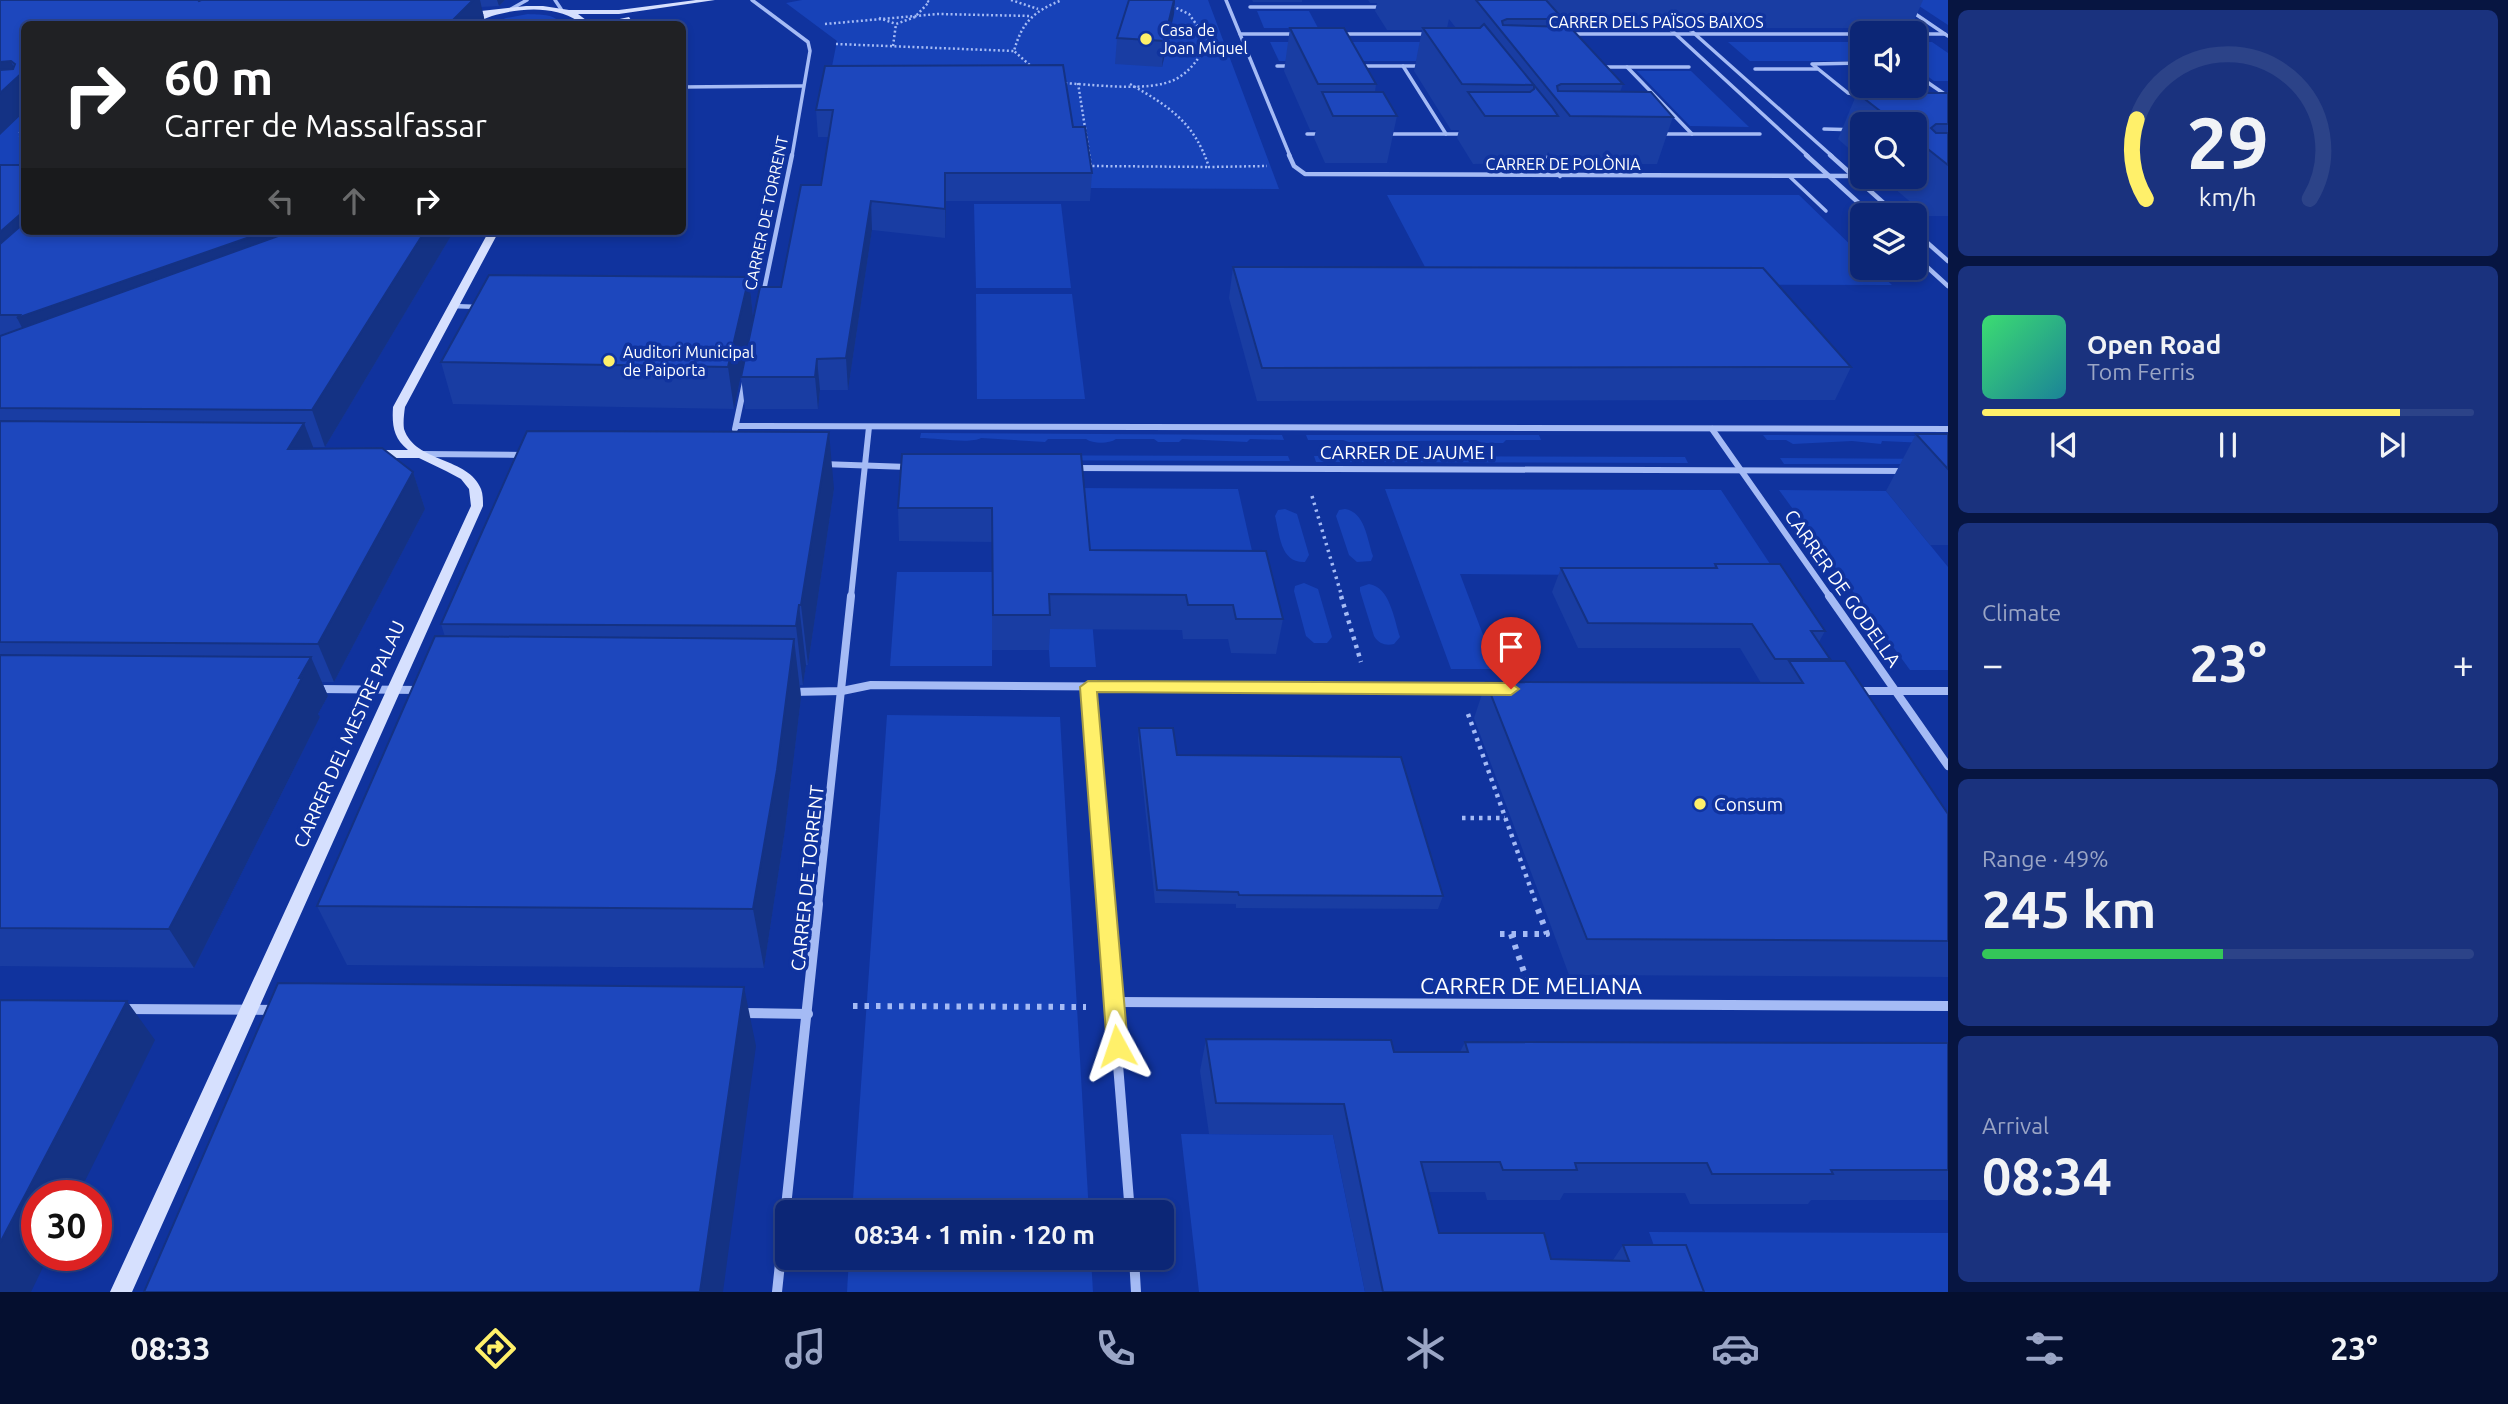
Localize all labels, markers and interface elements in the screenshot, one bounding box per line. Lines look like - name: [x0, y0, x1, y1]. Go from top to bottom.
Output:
- street label: CARRER DELS PAÏSOS BAIXOS: [1548, 13, 1764, 31]
- place label: Casa de Joan Miquel: [1160, 21, 1248, 57]
- map controls: [1850, 21, 1927, 280]
- button: sound: [1850, 21, 1927, 98]
- marker: Casa de Joan Miquel: [1138, 31, 1154, 47]
- icon: right: [49, 49, 140, 140]
- text: 60 m: [164, 49, 273, 104]
- text: 29: [2187, 102, 2269, 184]
- text: Carrer de Massalfassar: [164, 107, 487, 143]
- button: search: [1850, 112, 1927, 189]
- street label: CARRER DE TORRENT: [741, 134, 791, 292]
- street label: CARRER DE POLÒNIA: [1485, 154, 1641, 173]
- icon: left: [262, 182, 300, 220]
- icon: ahead: [335, 182, 373, 220]
- icon: right: [408, 182, 446, 220]
- text: km/h: [2199, 183, 2257, 211]
- button: layers: [1850, 203, 1927, 280]
- text: Open Road: [2087, 330, 2221, 359]
- place label: Auditori Municipal de Paiporta: [623, 343, 754, 379]
- marker: Auditori Municipal de Paiporta: [601, 353, 617, 369]
- text: Tom Ferris: [2087, 359, 2195, 384]
- icon: previous: [2045, 426, 2083, 464]
- icon: pause: [2209, 426, 2247, 464]
- icon: next: [2373, 426, 2411, 464]
- street label: CARRER DE JAUME I: [1320, 441, 1494, 463]
- street label: CARRER DE GODELLA: [1780, 505, 1906, 671]
- text: Climate: [1982, 600, 2061, 625]
- street label: CARRER DEL MESTRE PALAU: [289, 617, 409, 851]
- pin: [1481, 617, 1541, 689]
- icon: arrive: [1492, 628, 1530, 666]
- text: 23°: [2189, 634, 2267, 692]
- text: −: [1982, 643, 2003, 685]
- text: +: [2453, 643, 2474, 685]
- street label: CARRER DE TORRENT: [786, 783, 828, 972]
- place label: Consum: [1714, 793, 1783, 815]
- marker: Consum: [1692, 796, 1708, 812]
- text: Range · 49%: [1982, 846, 2109, 871]
- text: 245 km: [1982, 880, 2156, 938]
- street label: CARRER DE MELIANA: [1420, 973, 1642, 998]
- position arrow: [1080, 1009, 1154, 1083]
- text: Arrival: [1982, 1113, 2049, 1138]
- text: 08:34: [1982, 1147, 2112, 1205]
- speed limit sign: 30: [21, 1180, 112, 1271]
- text: 08:34 · 1 min · 120 m: [854, 1220, 1095, 1249]
- icon: directions: [471, 1324, 520, 1373]
- icon: music: [781, 1324, 830, 1373]
- icon: phone: [1091, 1324, 1140, 1373]
- icon: climate: [1401, 1324, 1450, 1373]
- icon: car: [1711, 1324, 1760, 1373]
- icon: filters: [2020, 1324, 2069, 1373]
- text: 08:33: [130, 1330, 210, 1366]
- text: 23°: [2330, 1330, 2378, 1366]

